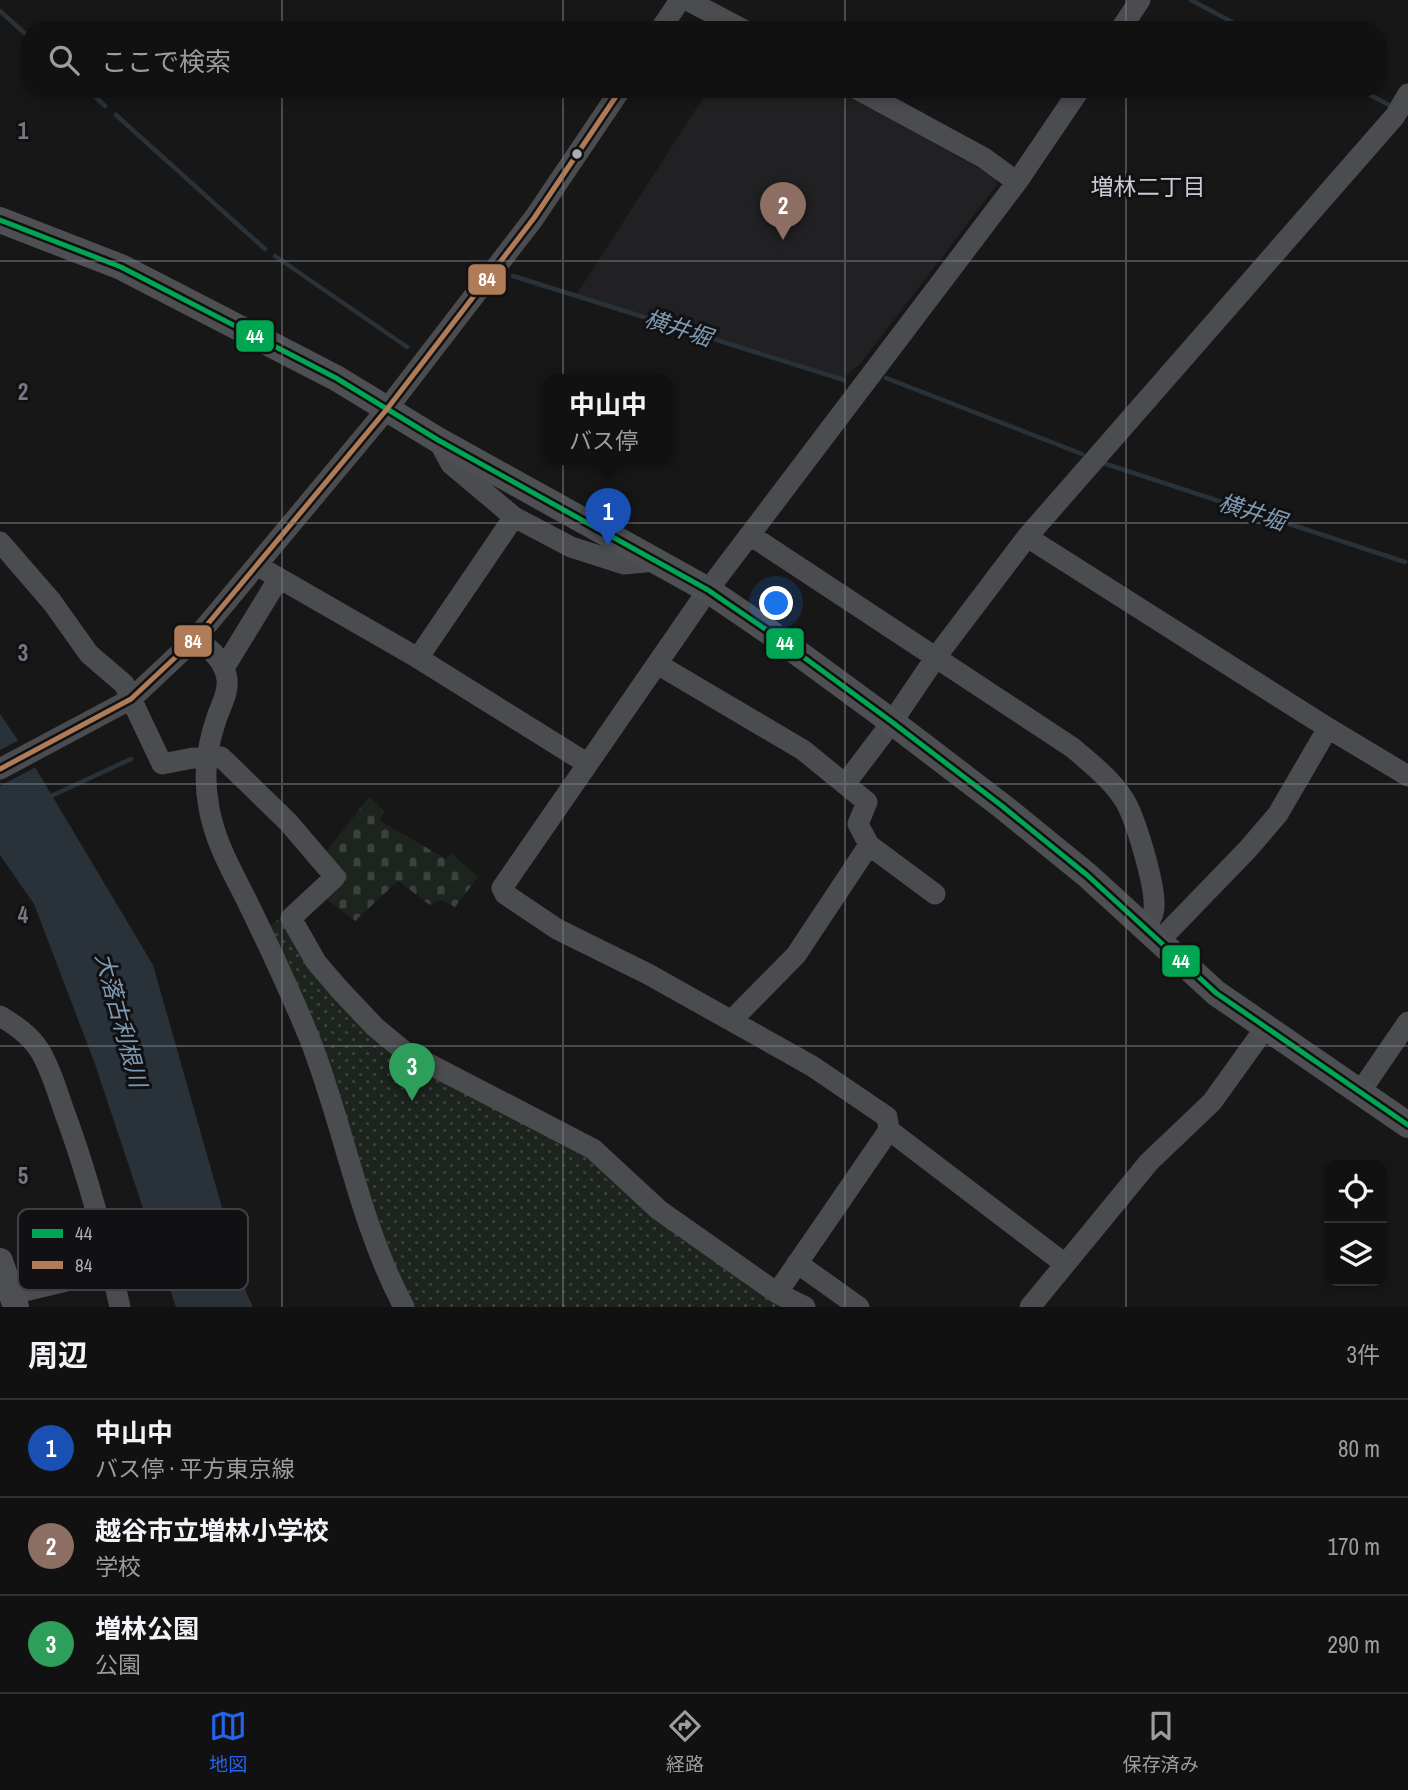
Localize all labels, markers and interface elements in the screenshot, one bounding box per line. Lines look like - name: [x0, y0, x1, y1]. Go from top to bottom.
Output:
- search box: [21, 21, 1387, 98]
- icon: search: [45, 41, 83, 79]
- text: ここで検索: [101, 44, 231, 79]
- text: 1: [18, 115, 29, 146]
- unlabelled marker: [570, 147, 584, 161]
- district label: 増林二丁目: [1091, 171, 1206, 202]
- pin: 2: [760, 182, 806, 240]
- line badge: 84: [467, 263, 507, 296]
- text: 84: [478, 266, 496, 292]
- water label: 横井堀: [641, 302, 719, 354]
- line badge: 44: [235, 319, 275, 353]
- text: 44: [246, 323, 264, 349]
- popup: [543, 374, 673, 465]
- text: 2: [18, 376, 28, 407]
- text: 中山中: [569, 387, 647, 422]
- text: バス停: [569, 425, 638, 456]
- water label: 横井堀: [1215, 486, 1293, 538]
- pin: 1: [585, 488, 631, 546]
- your location: [759, 586, 793, 620]
- line badge: 84: [173, 624, 213, 658]
- line badge: 44: [765, 627, 805, 660]
- text: 84: [184, 628, 202, 654]
- text: 44: [776, 630, 794, 656]
- text: 3: [18, 637, 28, 668]
- text: 4: [18, 899, 29, 930]
- line badge: 44: [1161, 944, 1201, 978]
- text: 44: [1172, 948, 1190, 974]
- water label: 大落古利根川: [89, 949, 155, 1093]
- pin: 3: [389, 1043, 435, 1101]
- text: 5: [18, 1160, 28, 1191]
- map controls: [1324, 1160, 1387, 1286]
- button: locate: [1324, 1160, 1387, 1223]
- legend: [18, 1209, 248, 1290]
- text: 44: [75, 1220, 93, 1246]
- button: layers: [1324, 1223, 1387, 1286]
- text: 84: [75, 1252, 93, 1278]
- text: 周辺: [28, 1335, 88, 1375]
- text: 3件: [1347, 1339, 1380, 1370]
- text: 中山中: [95, 1415, 173, 1450]
- text: 1: [46, 1433, 56, 1464]
- text: 80 m: [1338, 1433, 1380, 1464]
- text: バス停 · 平方東京線: [95, 1453, 295, 1484]
- text: 越谷市立増林小学校: [95, 1513, 329, 1548]
- text: 2: [46, 1531, 56, 1562]
- text: 170 m: [1328, 1531, 1380, 1562]
- text: 学校: [95, 1551, 141, 1582]
- text: 増林公園: [95, 1611, 199, 1646]
- text: 3: [46, 1629, 56, 1660]
- text: 290 m: [1328, 1629, 1380, 1660]
- text: 公園: [95, 1649, 141, 1680]
- tab: 地図: [209, 1707, 247, 1777]
- tab: 経路: [666, 1707, 704, 1777]
- tab: 保存済み: [1123, 1707, 1199, 1777]

